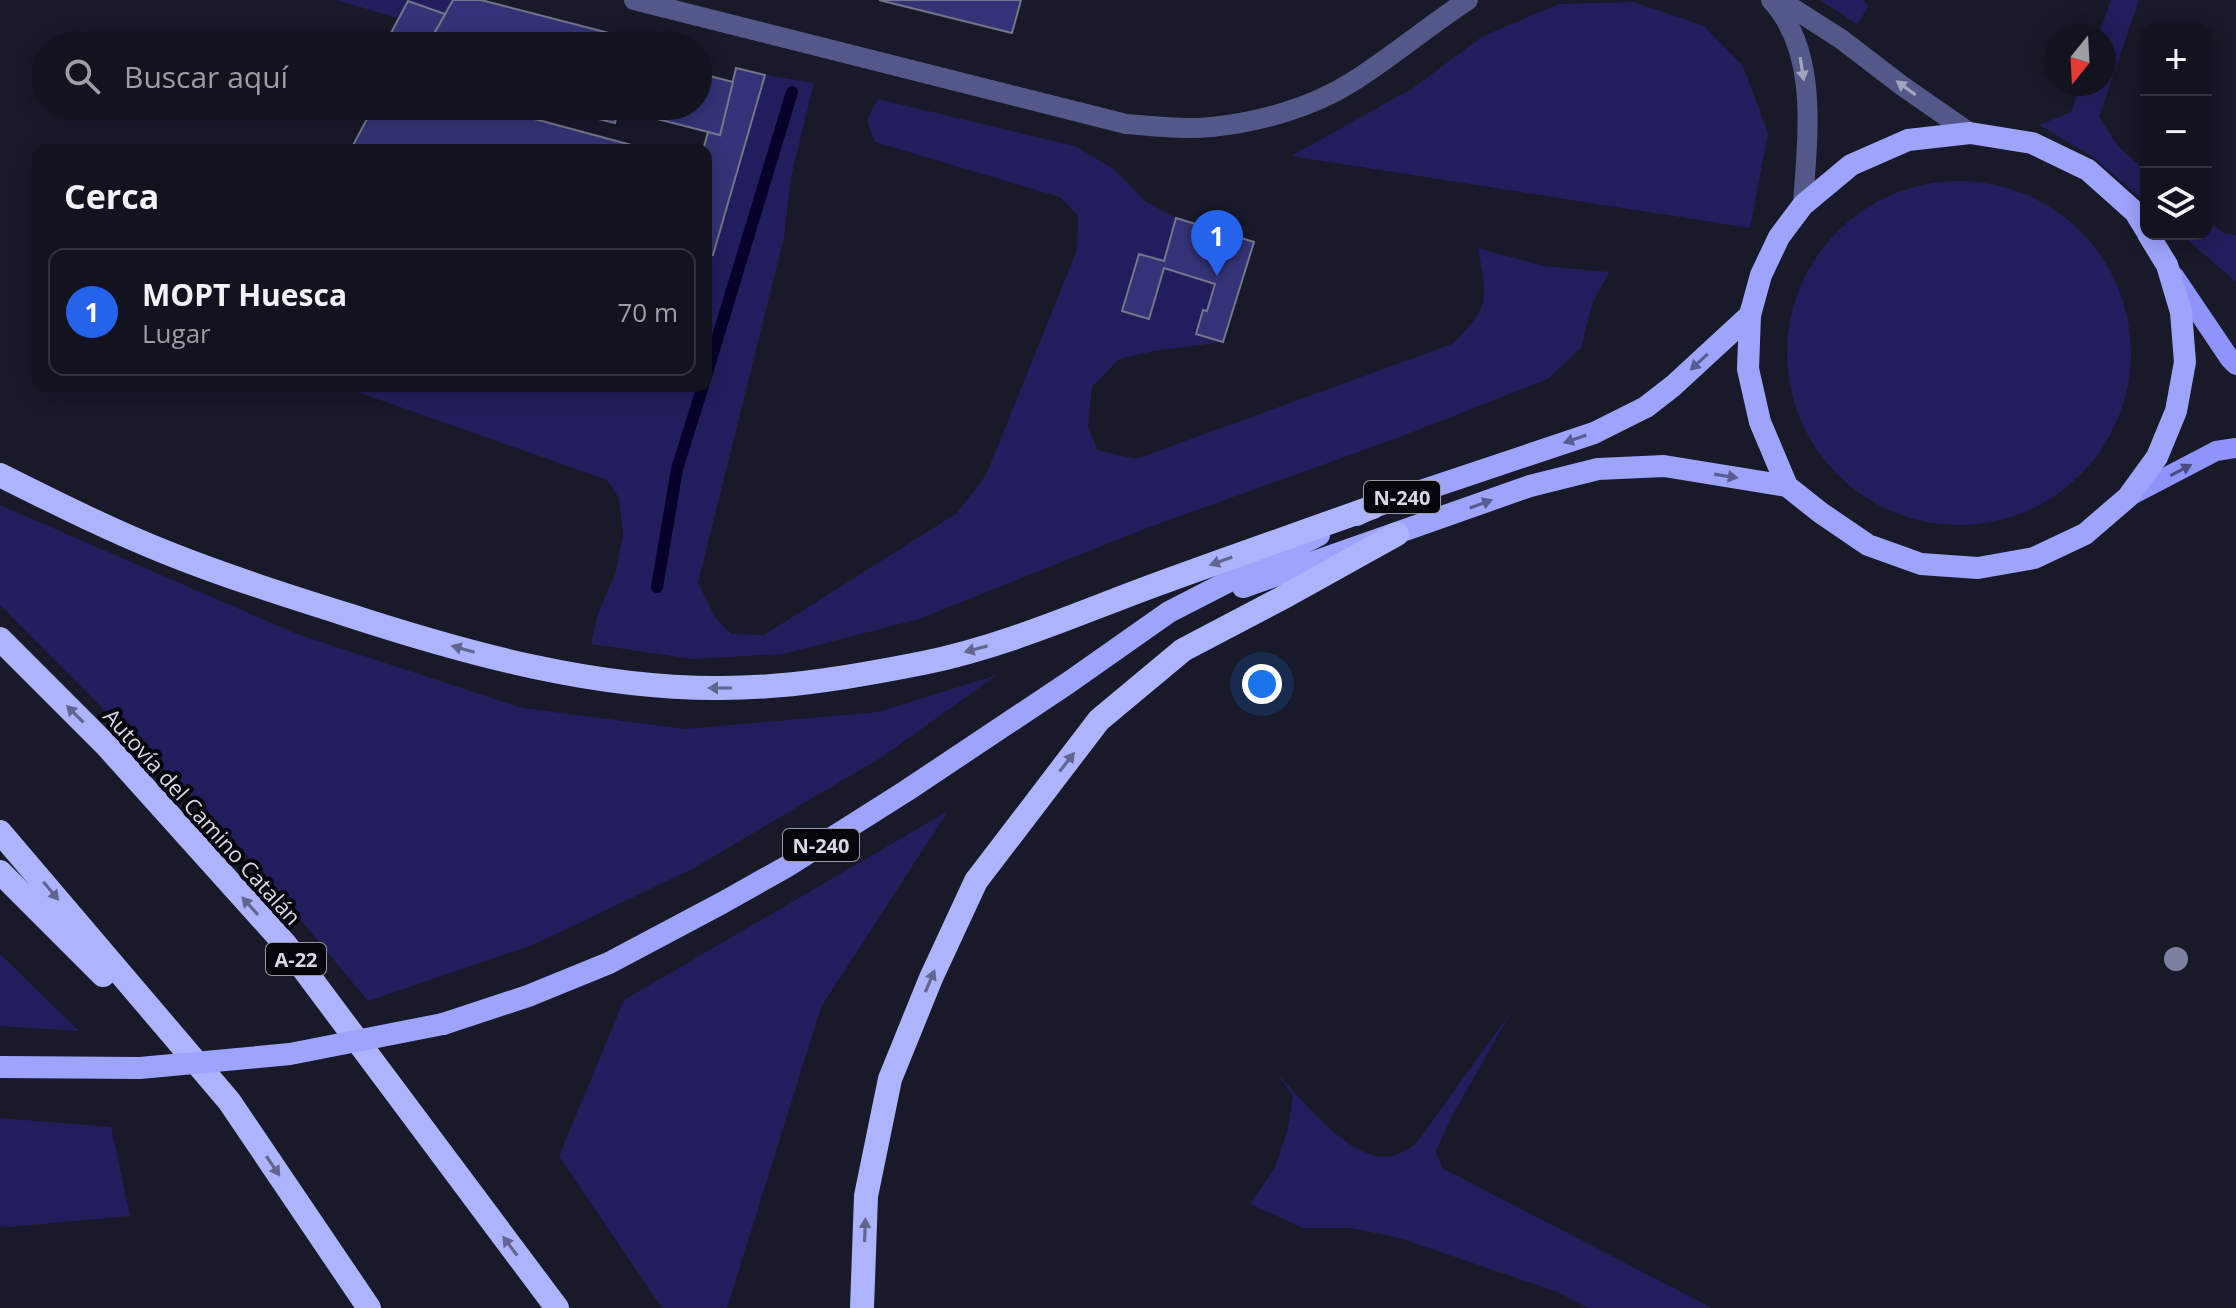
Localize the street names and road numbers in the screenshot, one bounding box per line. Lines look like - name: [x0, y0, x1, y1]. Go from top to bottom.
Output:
- road number: N-240: [1364, 481, 1440, 513]
- street label: Autovía del Camino Catalán: [98, 701, 308, 931]
- road number: N-240: [783, 829, 859, 861]
- road number: A-22: [266, 943, 326, 975]

